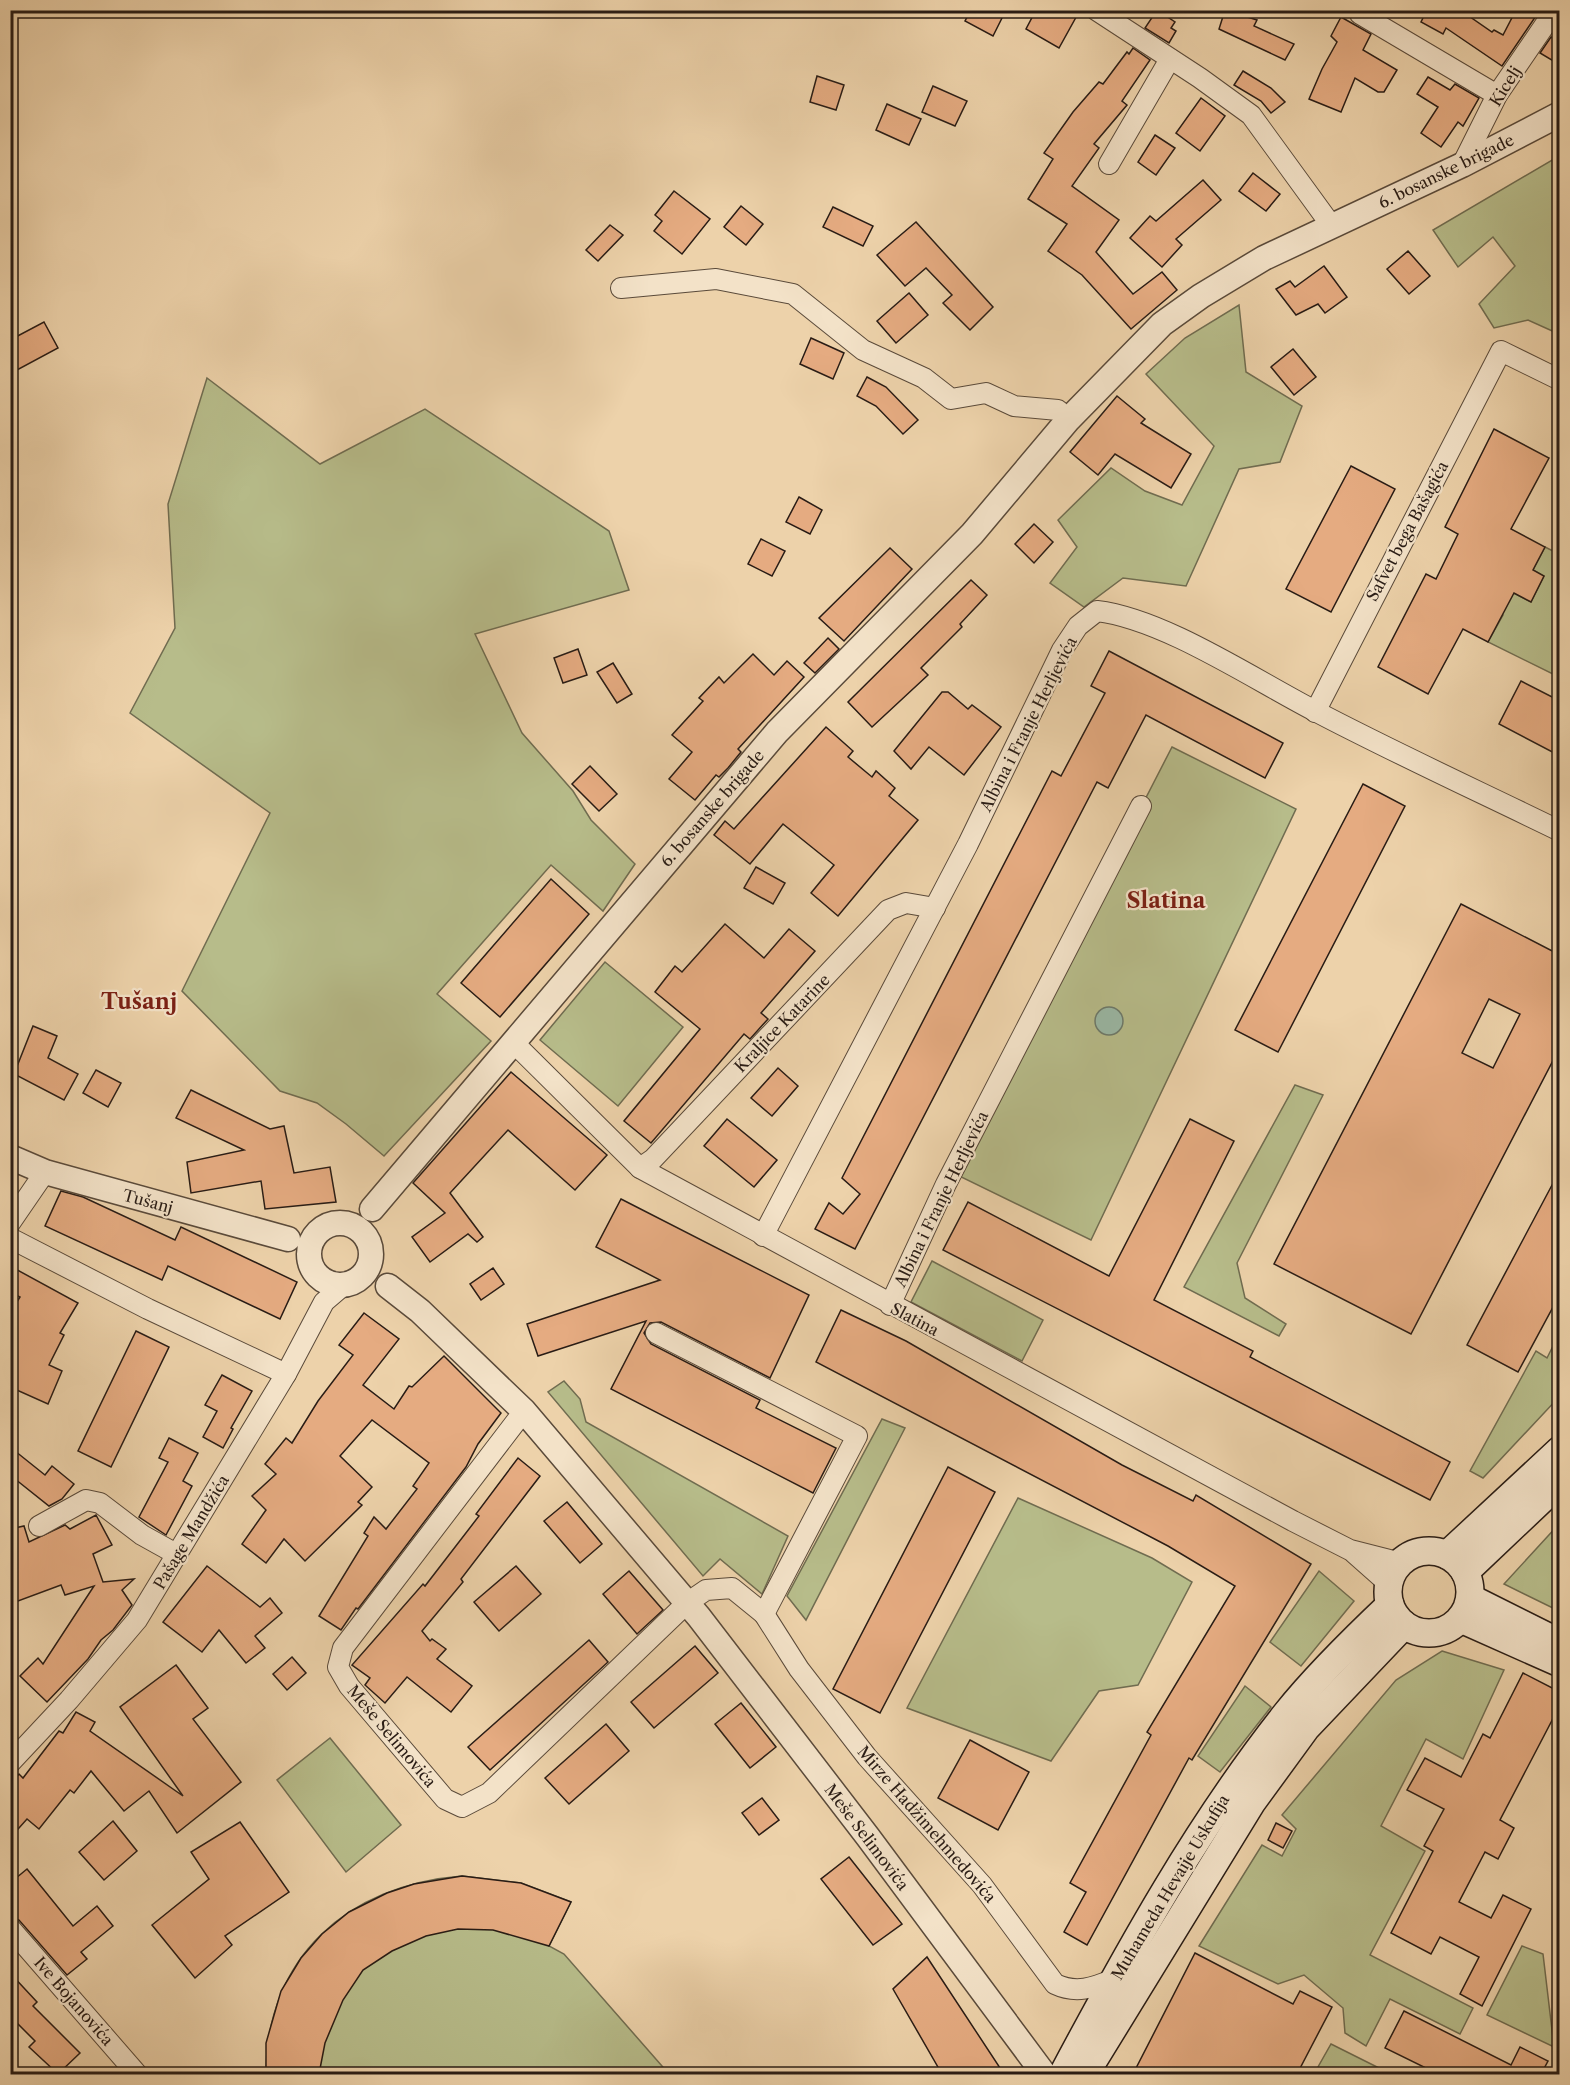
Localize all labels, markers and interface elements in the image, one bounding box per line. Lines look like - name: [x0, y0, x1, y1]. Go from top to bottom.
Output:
- street label: Kicelj: [1485, 62, 1525, 110]
- street label: 6. bosanske brigade: [1375, 129, 1517, 212]
- street label: Safvet bega Bašagića: [1362, 457, 1453, 604]
- street label: Albina i Franje Herljevića: [975, 633, 1081, 816]
- street label: 6. bosanske brigade: [656, 745, 768, 871]
- district label: Slatina: [1126, 887, 1206, 914]
- street label: Kraljice Katarine: [730, 970, 834, 1076]
- district label: Tušanj: [101, 988, 177, 1015]
- street label: Albina i Franje Herljevića: [889, 1107, 993, 1291]
- street label: Tušanj: [121, 1185, 175, 1217]
- street label: Slatina: [887, 1298, 943, 1340]
- street label: Pašage Mandžića: [149, 1471, 233, 1593]
- street label: Meše Selimovića: [343, 1681, 441, 1792]
- street label: Mirze Hadžimehmedovića: [853, 1741, 1001, 1907]
- street label: Meše Selimovića: [821, 1780, 914, 1895]
- street label: Muhameda Hevaije Uskufija: [1107, 1790, 1234, 1983]
- street label: Ive Bojanovića: [30, 1953, 118, 2050]

